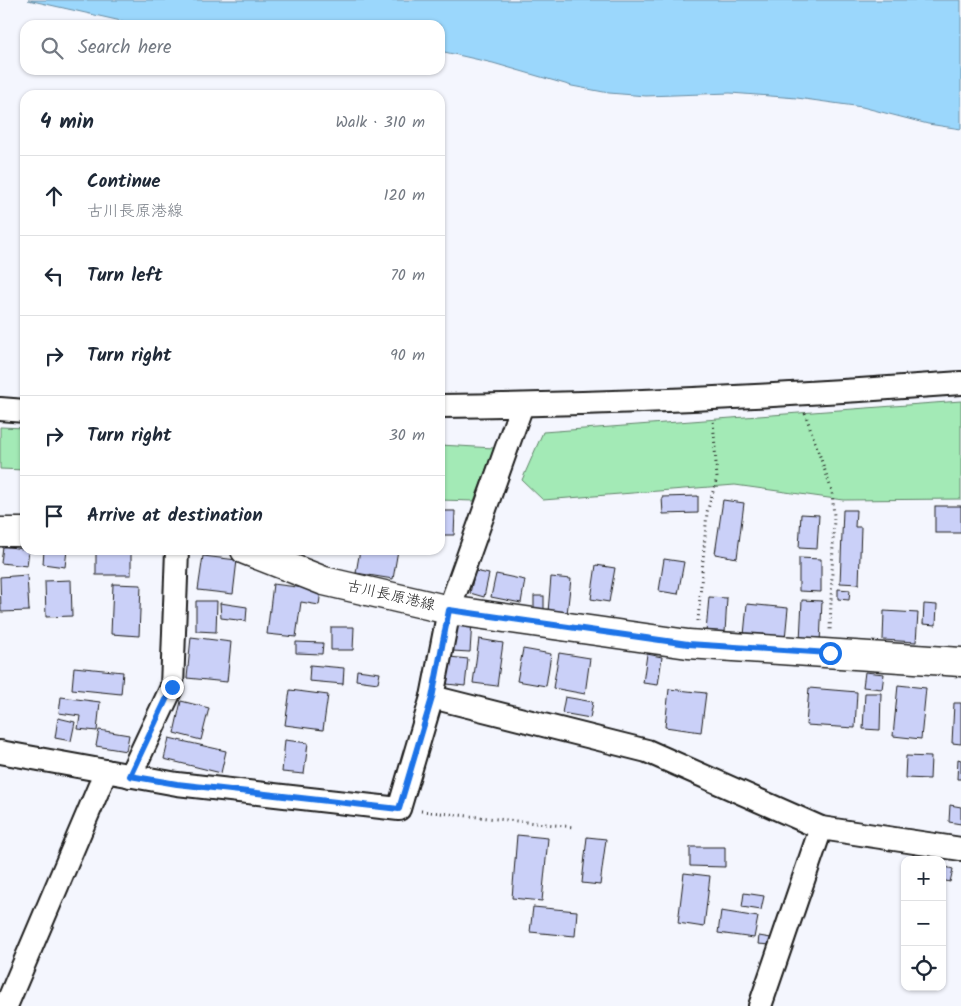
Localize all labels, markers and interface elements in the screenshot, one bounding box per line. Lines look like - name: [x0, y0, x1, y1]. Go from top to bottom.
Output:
- search box: [20, 20, 445, 75]
- text: Search here: [78, 33, 172, 63]
- icon: search: [38, 34, 66, 62]
- text: 4 min: [40, 106, 94, 139]
- text: Walk · 310 m: [336, 110, 425, 135]
- text: Continue: [87, 167, 160, 197]
- icon: ahead: [40, 182, 68, 210]
- text: 120 m: [384, 183, 425, 208]
- text: 古川長原港線: [87, 199, 183, 224]
- text: Turn left: [87, 261, 162, 291]
- icon: left: [40, 262, 68, 290]
- text: 70 m: [390, 263, 425, 288]
- text: Turn right: [87, 341, 172, 371]
- icon: right: [40, 342, 68, 370]
- text: 90 m: [390, 343, 425, 368]
- text: Turn right: [87, 421, 172, 451]
- icon: right: [40, 422, 68, 450]
- text: 30 m: [389, 423, 425, 448]
- text: Arrive at destination: [87, 501, 263, 531]
- icon: arrive: [40, 502, 68, 530]
- street label: 古川長原港線: [344, 574, 438, 618]
- route start: [819, 642, 842, 665]
- route end: [161, 676, 184, 699]
- map controls: [901, 856, 946, 991]
- button: +: [901, 856, 946, 901]
- button: −: [901, 901, 946, 946]
- button: locate: [901, 946, 946, 991]

